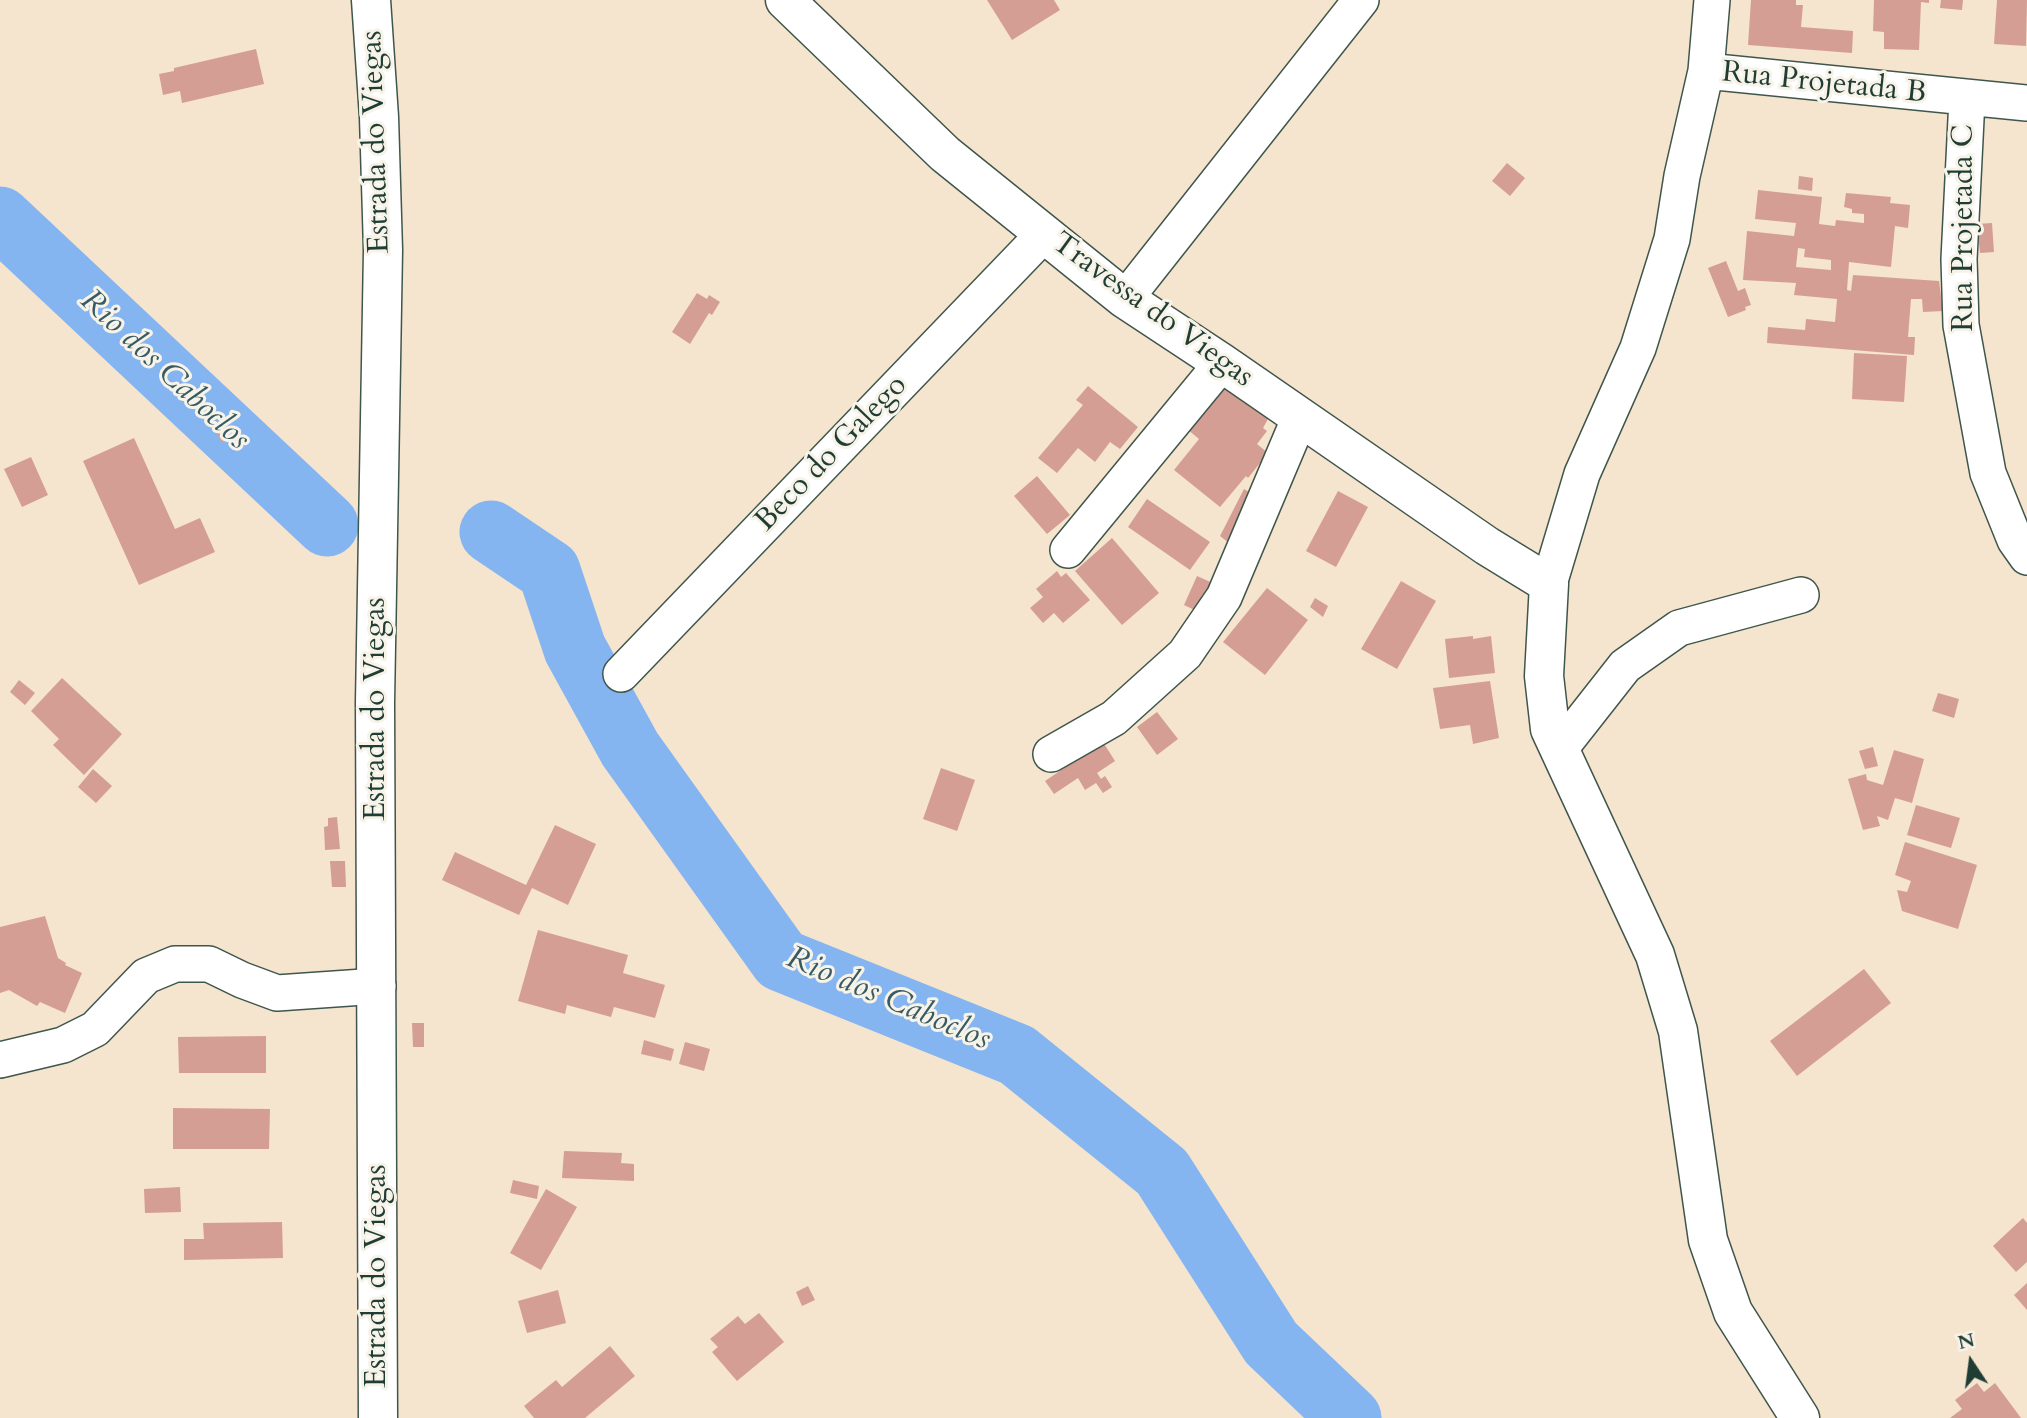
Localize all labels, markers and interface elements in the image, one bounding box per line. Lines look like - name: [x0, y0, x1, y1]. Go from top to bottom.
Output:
- street label: Estrada do Viegas: [355, 30, 399, 254]
- street label: Rua Projetada B: [1720, 55, 1928, 113]
- street label: Rua Projetada C: [1947, 124, 1983, 332]
- street label: Travessa do Viegas: [1044, 226, 1260, 396]
- water label: Rio dos Caboclos: [71, 283, 257, 459]
- street label: Beco do Galego: [748, 368, 916, 540]
- street label: Estrada do Viegas: [359, 597, 395, 821]
- water label: Rio dos Caboclos: [780, 940, 996, 1060]
- street label: Estrada do Viegas: [360, 1164, 396, 1388]
- north arrow: [1936, 1327, 2006, 1397]
- text: N: [1955, 1327, 1977, 1356]

